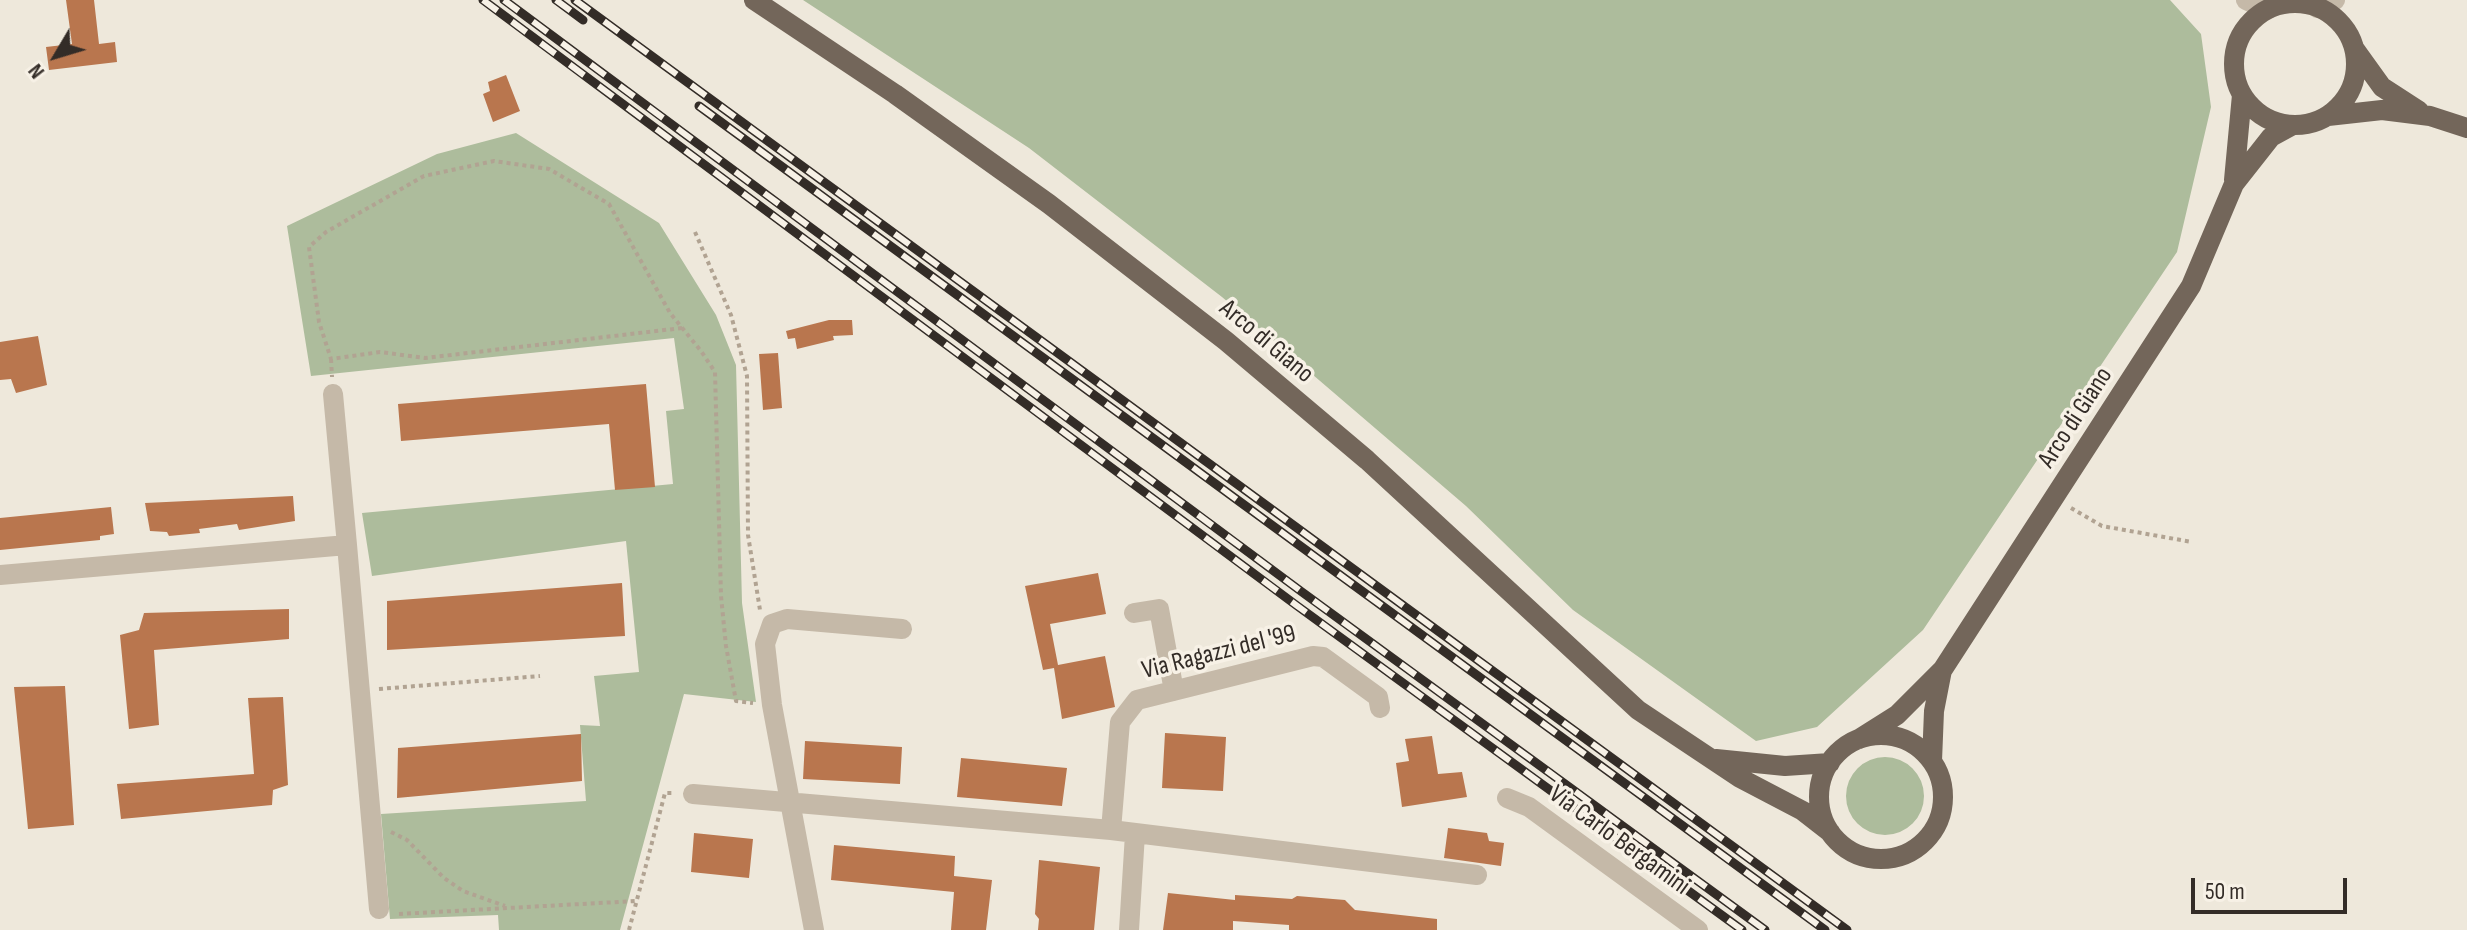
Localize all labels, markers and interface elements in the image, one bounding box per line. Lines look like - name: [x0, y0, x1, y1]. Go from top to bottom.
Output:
- north arrow: [16, 16, 96, 96]
- text: N: [22, 58, 51, 84]
- street label: Arco di Giano: [1213, 294, 1319, 390]
- street label: Arco di Giano: [2032, 362, 2120, 474]
- street label: Via Ragazzi del '99: [1139, 619, 1299, 687]
- street label: Via Carlo Bergamini: [1543, 779, 1695, 903]
- scale bar: [2195, 862, 2351, 912]
- text: 50 m: [2205, 877, 2245, 906]

